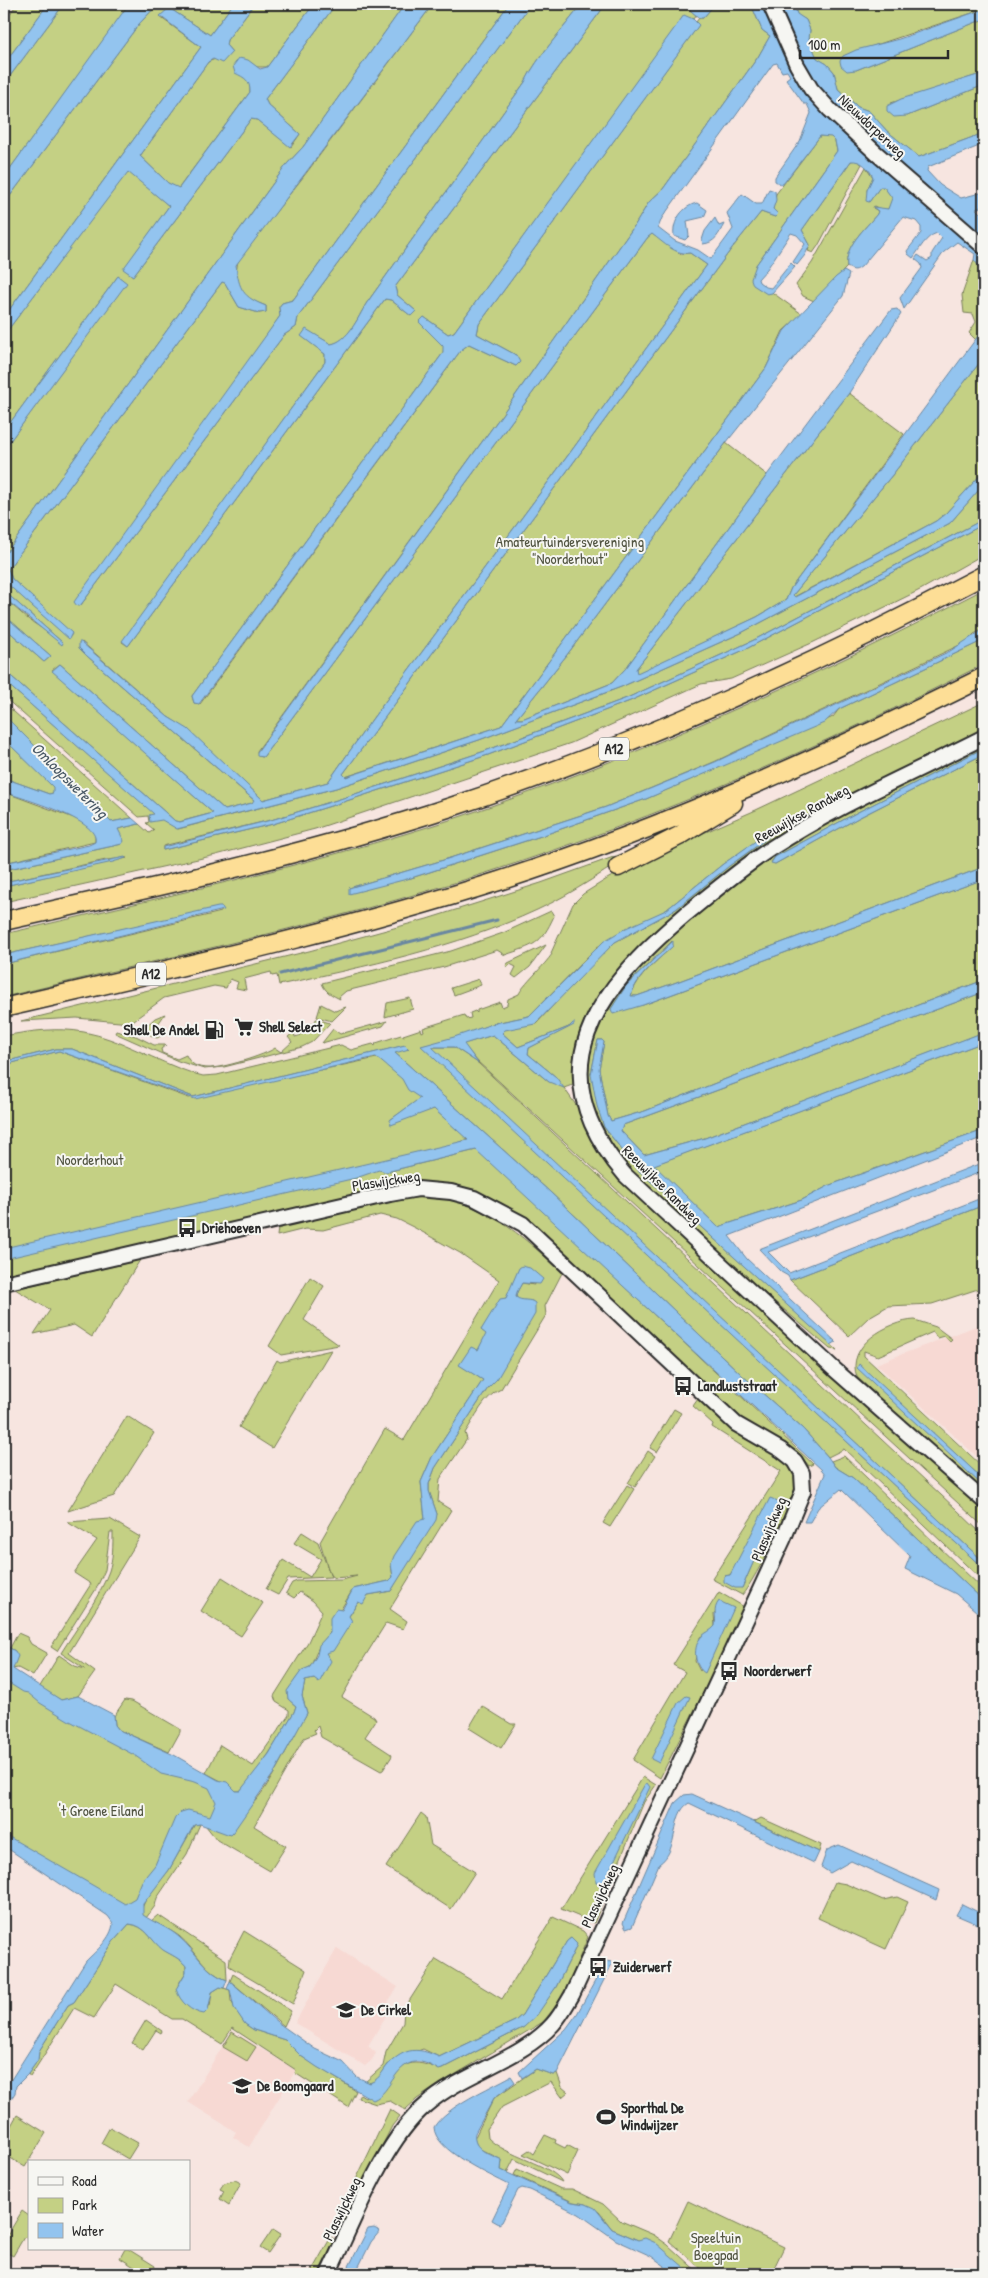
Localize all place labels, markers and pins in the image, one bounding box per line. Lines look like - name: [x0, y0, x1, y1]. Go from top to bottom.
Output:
- supermarket icon: Shell Select: [233, 1016, 255, 1038]
- place label: Shell Select: [259, 1016, 323, 1037]
- place label: Shell De Andel: [123, 1019, 200, 1040]
- fuel station icon: Shell De Andel: [203, 1019, 225, 1041]
- bus stop icon: Driehoeven: [176, 1217, 198, 1239]
- place label: Driehoeven: [202, 1217, 262, 1238]
- bus stop icon: Landluststraat: [672, 1375, 694, 1397]
- place label: Landluststraat: [698, 1375, 777, 1396]
- bus stop icon: Noorderwerf: [718, 1660, 740, 1682]
- place label: Noorderwerf: [744, 1660, 812, 1681]
- bus stop icon: Zuiderwerf: [587, 1956, 609, 1978]
- place label: Zuiderwerf: [613, 1956, 672, 1977]
- school or university icon: De Cirkel: [335, 1999, 357, 2021]
- place label: De Cirkel: [361, 1999, 412, 2020]
- school or university icon: De Boomgaard: [231, 2075, 253, 2097]
- place label: De Boomgaard: [257, 2075, 334, 2097]
- place label: Sporthal De Windwijzer: [621, 2097, 684, 2135]
- sports icon: Sporthal De Windwijzer: [595, 2106, 617, 2128]

